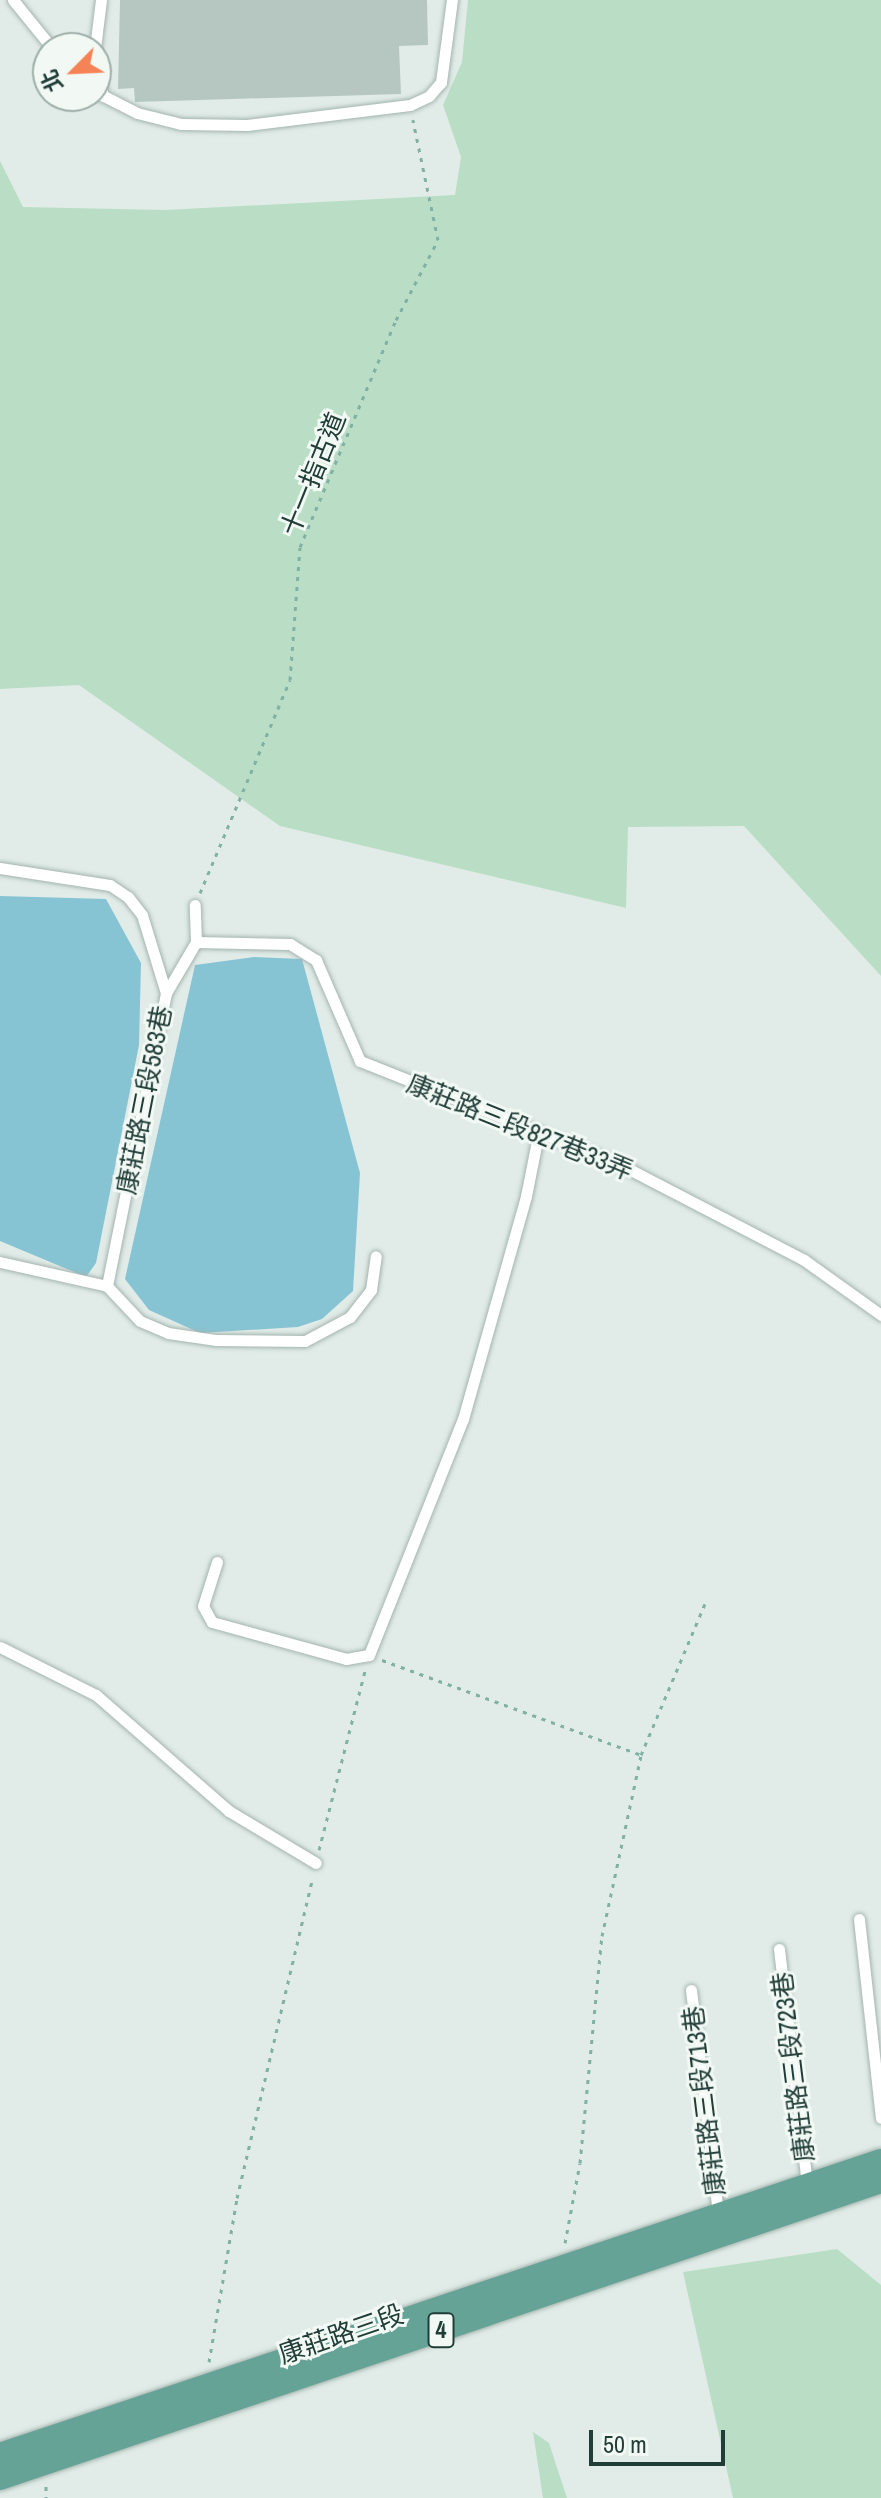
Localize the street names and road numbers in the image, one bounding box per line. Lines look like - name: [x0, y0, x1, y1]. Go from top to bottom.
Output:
- street label: 十一指古道: [274, 408, 352, 540]
- street label: 康莊路三段583巷: [110, 1003, 178, 1197]
- street label: 康莊路三段827巷33弄: [402, 1067, 638, 1187]
- street label: 康莊路三段723巷: [766, 1970, 820, 2164]
- street label: 康莊路三段713巷: [677, 2004, 731, 2198]
- street label: 康莊路三段: [274, 2298, 408, 2370]
- road number: 4: [427, 2310, 455, 2350]

